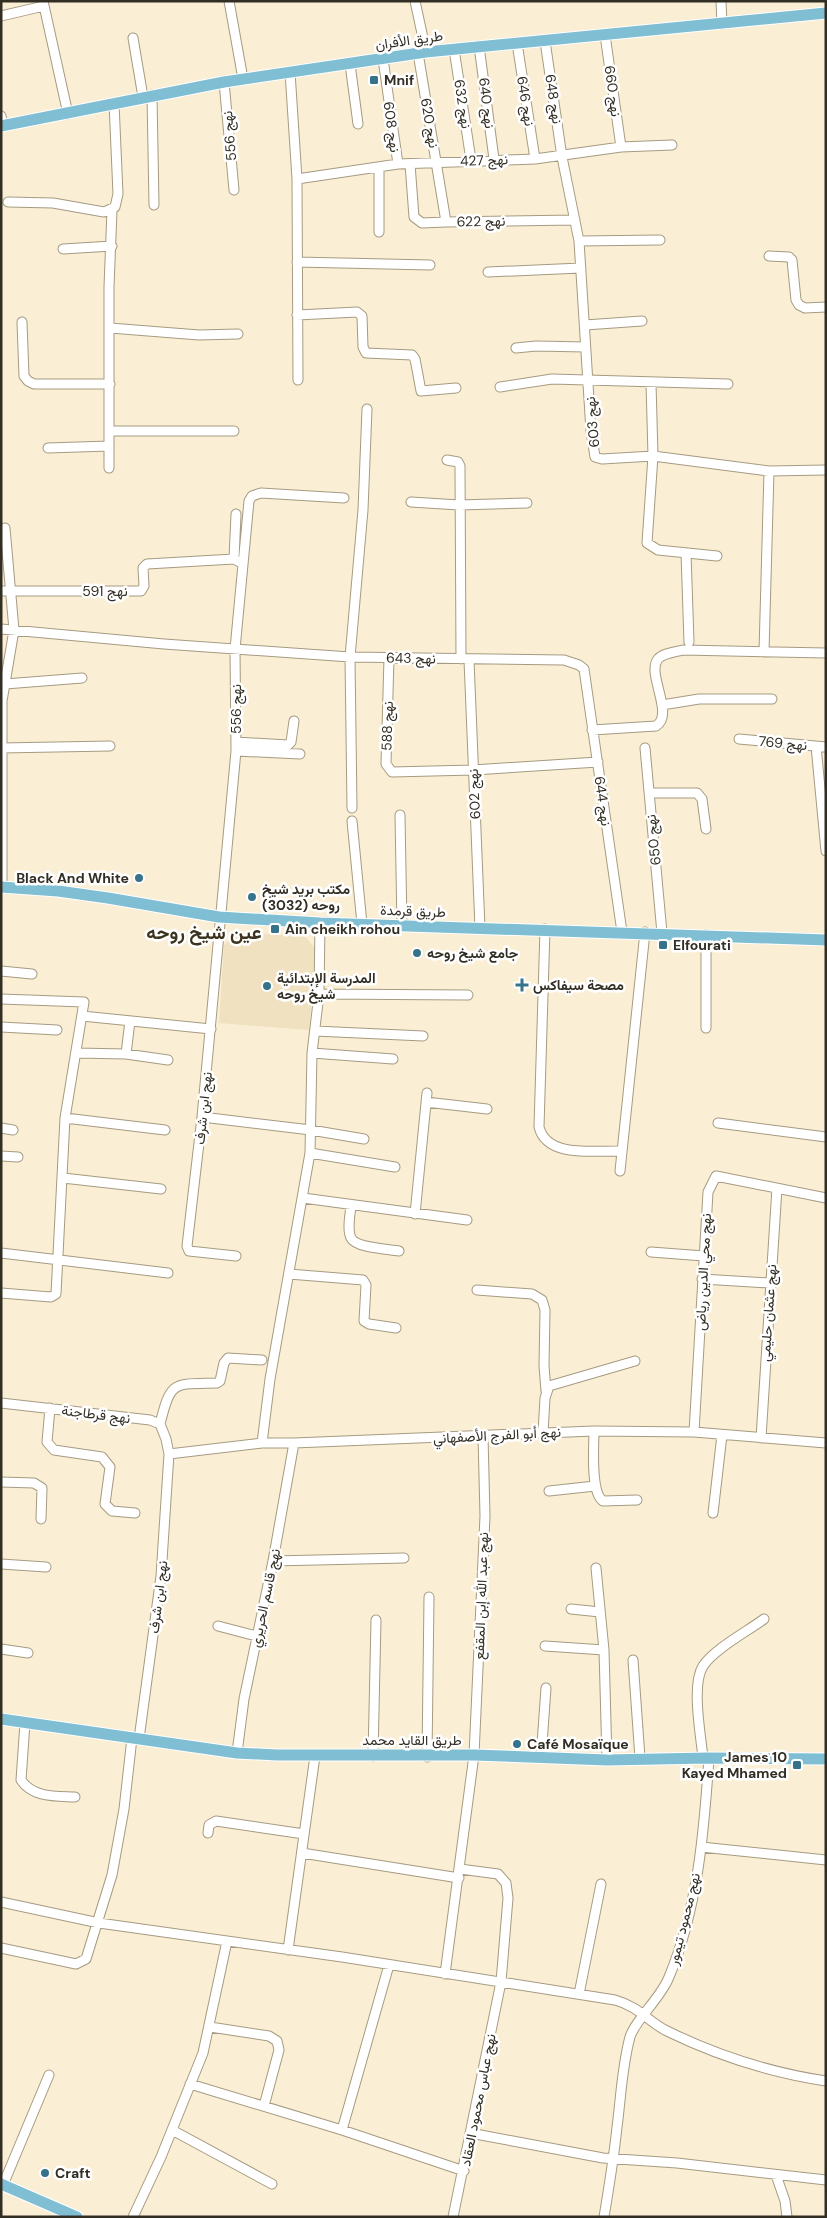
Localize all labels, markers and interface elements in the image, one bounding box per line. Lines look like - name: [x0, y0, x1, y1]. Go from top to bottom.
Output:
- street label: طريق الأفران: [374, 26, 444, 54]
- street label: نهج 660: [599, 64, 625, 118]
- place label: Mnif: [384, 71, 414, 89]
- street label: نهج 648: [539, 73, 567, 125]
- marker: Mnif: [368, 74, 380, 86]
- street label: نهج 646: [511, 75, 539, 128]
- street label: نهج 640: [473, 76, 499, 130]
- street label: نهج 632: [448, 78, 476, 130]
- street label: نهج 620: [415, 97, 443, 150]
- street label: نهج 608: [378, 100, 404, 154]
- street label: نهج 556: [218, 110, 242, 162]
- street label: نهج 427: [460, 150, 508, 172]
- street label: نهج 622: [456, 212, 506, 232]
- street label: نهج 603: [581, 396, 605, 448]
- street label: نهج 591: [82, 582, 128, 602]
- street label: نهج 643: [386, 649, 436, 669]
- street label: نهج 556: [227, 684, 247, 734]
- street label: نهج 588: [377, 701, 399, 751]
- street label: نهج 769: [758, 732, 808, 756]
- street label: نهج 602: [464, 768, 486, 820]
- street label: نهج 644: [589, 775, 615, 827]
- street label: نهج 650: [641, 814, 667, 866]
- place label: Black And White: [16, 869, 129, 887]
- marker: Black And White: [133, 872, 145, 884]
- place label: مكتب بريد شيخ روحه (3032): [262, 880, 351, 914]
- marker: مكتب بريد شيخ روحه (3032): [246, 891, 258, 903]
- street label: طريق قرمدة: [380, 901, 446, 921]
- district label: عين شيخ روحه: [146, 920, 262, 946]
- place label: Ain cheikh rohou: [285, 920, 400, 938]
- marker: Ain cheikh rohou: [269, 923, 281, 935]
- place label: Elfourati: [673, 936, 731, 954]
- marker: Elfourati: [657, 939, 669, 951]
- place label: جامع شيخ روحه: [427, 944, 519, 963]
- marker: جامع شيخ روحه: [411, 947, 423, 959]
- place label: المدرسة الإبتدائية شيخ روحه: [277, 969, 376, 1004]
- place label: مصحة سيفاكس: [533, 976, 624, 994]
- marker: مصحة سيفاكس: [515, 978, 529, 992]
- marker: المدرسة الإبتدائية شيخ روحه: [261, 980, 273, 992]
- street label: نهج ابن شرف: [190, 1071, 218, 1146]
- street label: نهج محي الدين رياض: [691, 1213, 718, 1331]
- street label: نهج عثمان حليمي: [756, 1264, 783, 1363]
- street label: نهج قرطاجنة: [60, 1401, 131, 1429]
- street label: نهج أبو الفرج الأصفهاني: [433, 1423, 562, 1450]
- street label: نهج عبد الله إبن المقفع: [470, 1532, 494, 1660]
- street label: نهج قاسم الحريري: [246, 1547, 287, 1650]
- street label: نهج ابن شرف: [145, 1560, 173, 1635]
- street label: طريق القايد محمد: [362, 1731, 462, 1749]
- place label: Café Mosaïque: [527, 1735, 629, 1753]
- marker: Café Mosaïque: [511, 1738, 523, 1750]
- place label: James 10 Kayed Mhamed: [682, 1748, 787, 1782]
- marker: James 10 Kayed Mhamed: [791, 1759, 803, 1771]
- street label: نهج محمود تيمور: [664, 1871, 706, 1968]
- street label: نهج عباس محمود العقاد: [456, 2032, 502, 2168]
- place label: Craft: [55, 2164, 91, 2182]
- marker: Craft: [39, 2167, 51, 2179]

